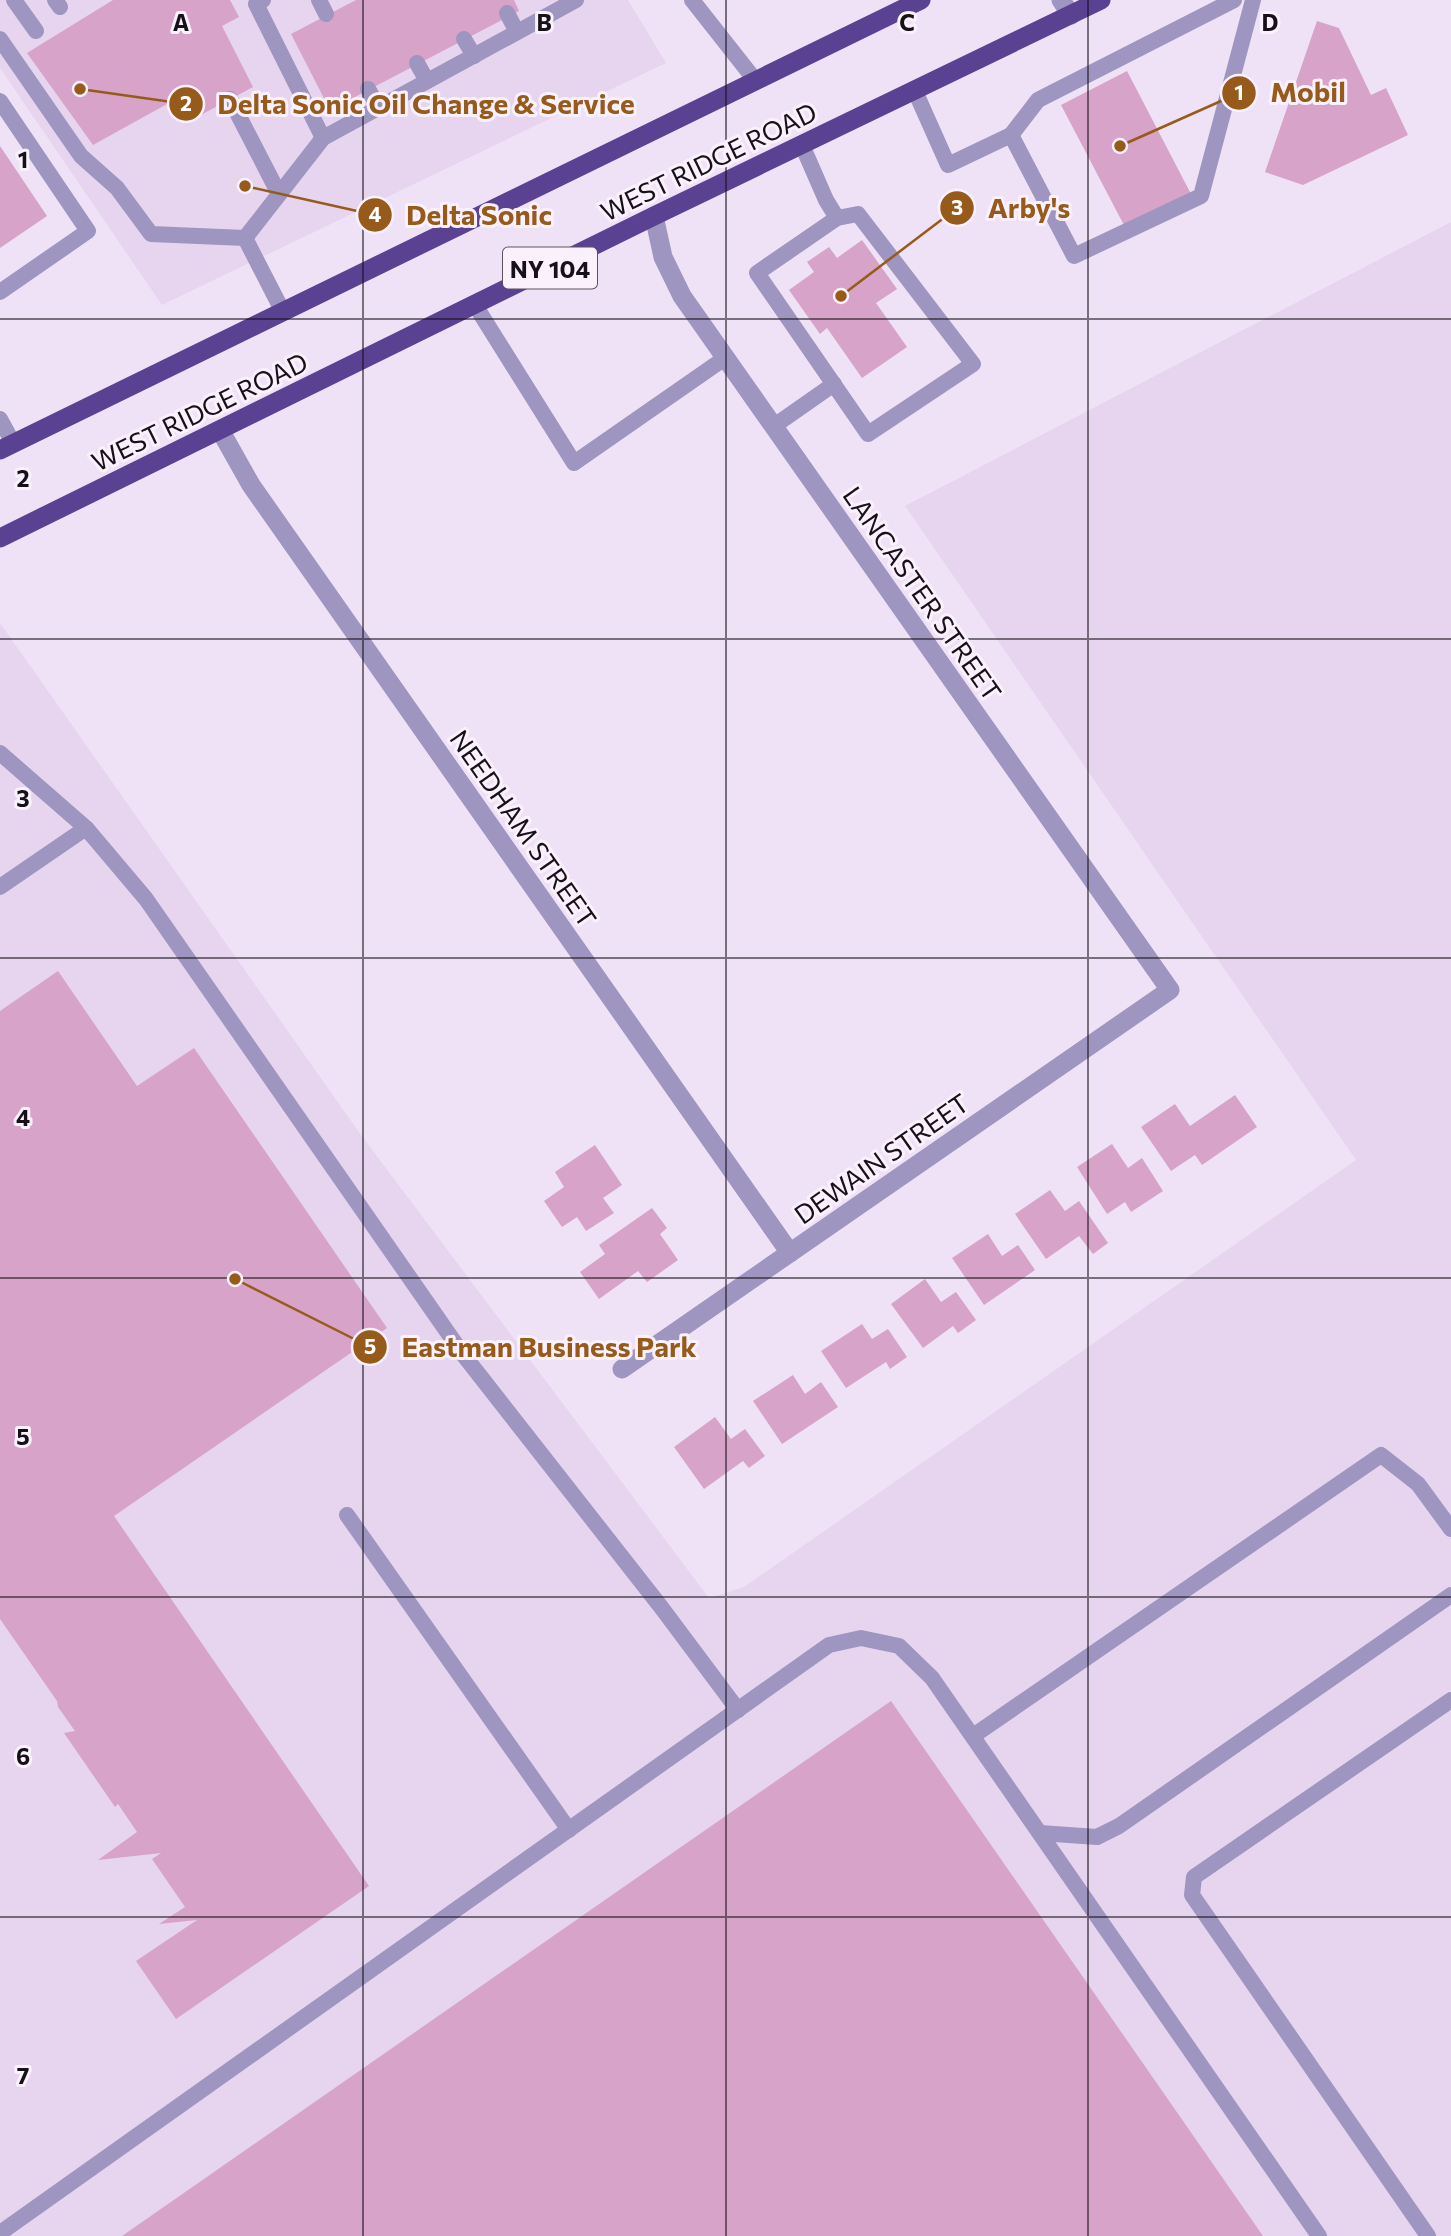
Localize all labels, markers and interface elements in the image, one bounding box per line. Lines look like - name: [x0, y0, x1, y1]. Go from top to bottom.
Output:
- text: A: [173, 8, 190, 36]
- text: B: [536, 8, 552, 36]
- text: C: [899, 8, 915, 36]
- text: D: [1262, 8, 1279, 36]
- callout: Mobil: [1221, 68, 1360, 117]
- text: Mobil: [1270, 74, 1346, 108]
- text: 1: [1234, 79, 1244, 104]
- callout: Delta Sonic Oil Change & Service: [169, 80, 649, 129]
- text: Delta Sonic Oil Change & Service: [217, 86, 635, 120]
- text: 2: [180, 90, 192, 115]
- street label: WEST RIDGE ROAD: [595, 95, 821, 227]
- text: 1: [18, 145, 28, 173]
- callout: Arby's: [939, 183, 1085, 232]
- callout: Delta Sonic: [357, 190, 566, 239]
- text: Arby's: [988, 190, 1070, 224]
- text: 3: [951, 194, 963, 219]
- text: Delta Sonic: [406, 197, 552, 231]
- text: 4: [369, 201, 382, 226]
- road number: NY 104: [503, 247, 597, 288]
- street label: WEST RIDGE ROAD: [86, 345, 312, 477]
- text: 2: [16, 464, 30, 492]
- street label: LANCASTER STREET: [837, 480, 1009, 706]
- street label: NEEDHAM STREET: [444, 723, 604, 933]
- text: 3: [16, 784, 30, 812]
- street label: DEWAIN STREET: [788, 1086, 974, 1230]
- text: 4: [16, 1103, 30, 1131]
- callout: Eastman Business Park: [353, 1323, 711, 1372]
- text: Eastman Business Park: [401, 1329, 697, 1363]
- text: 5: [364, 1333, 376, 1358]
- text: 5: [16, 1422, 30, 1450]
- text: 6: [16, 1742, 30, 1770]
- text: 7: [17, 2061, 29, 2089]

